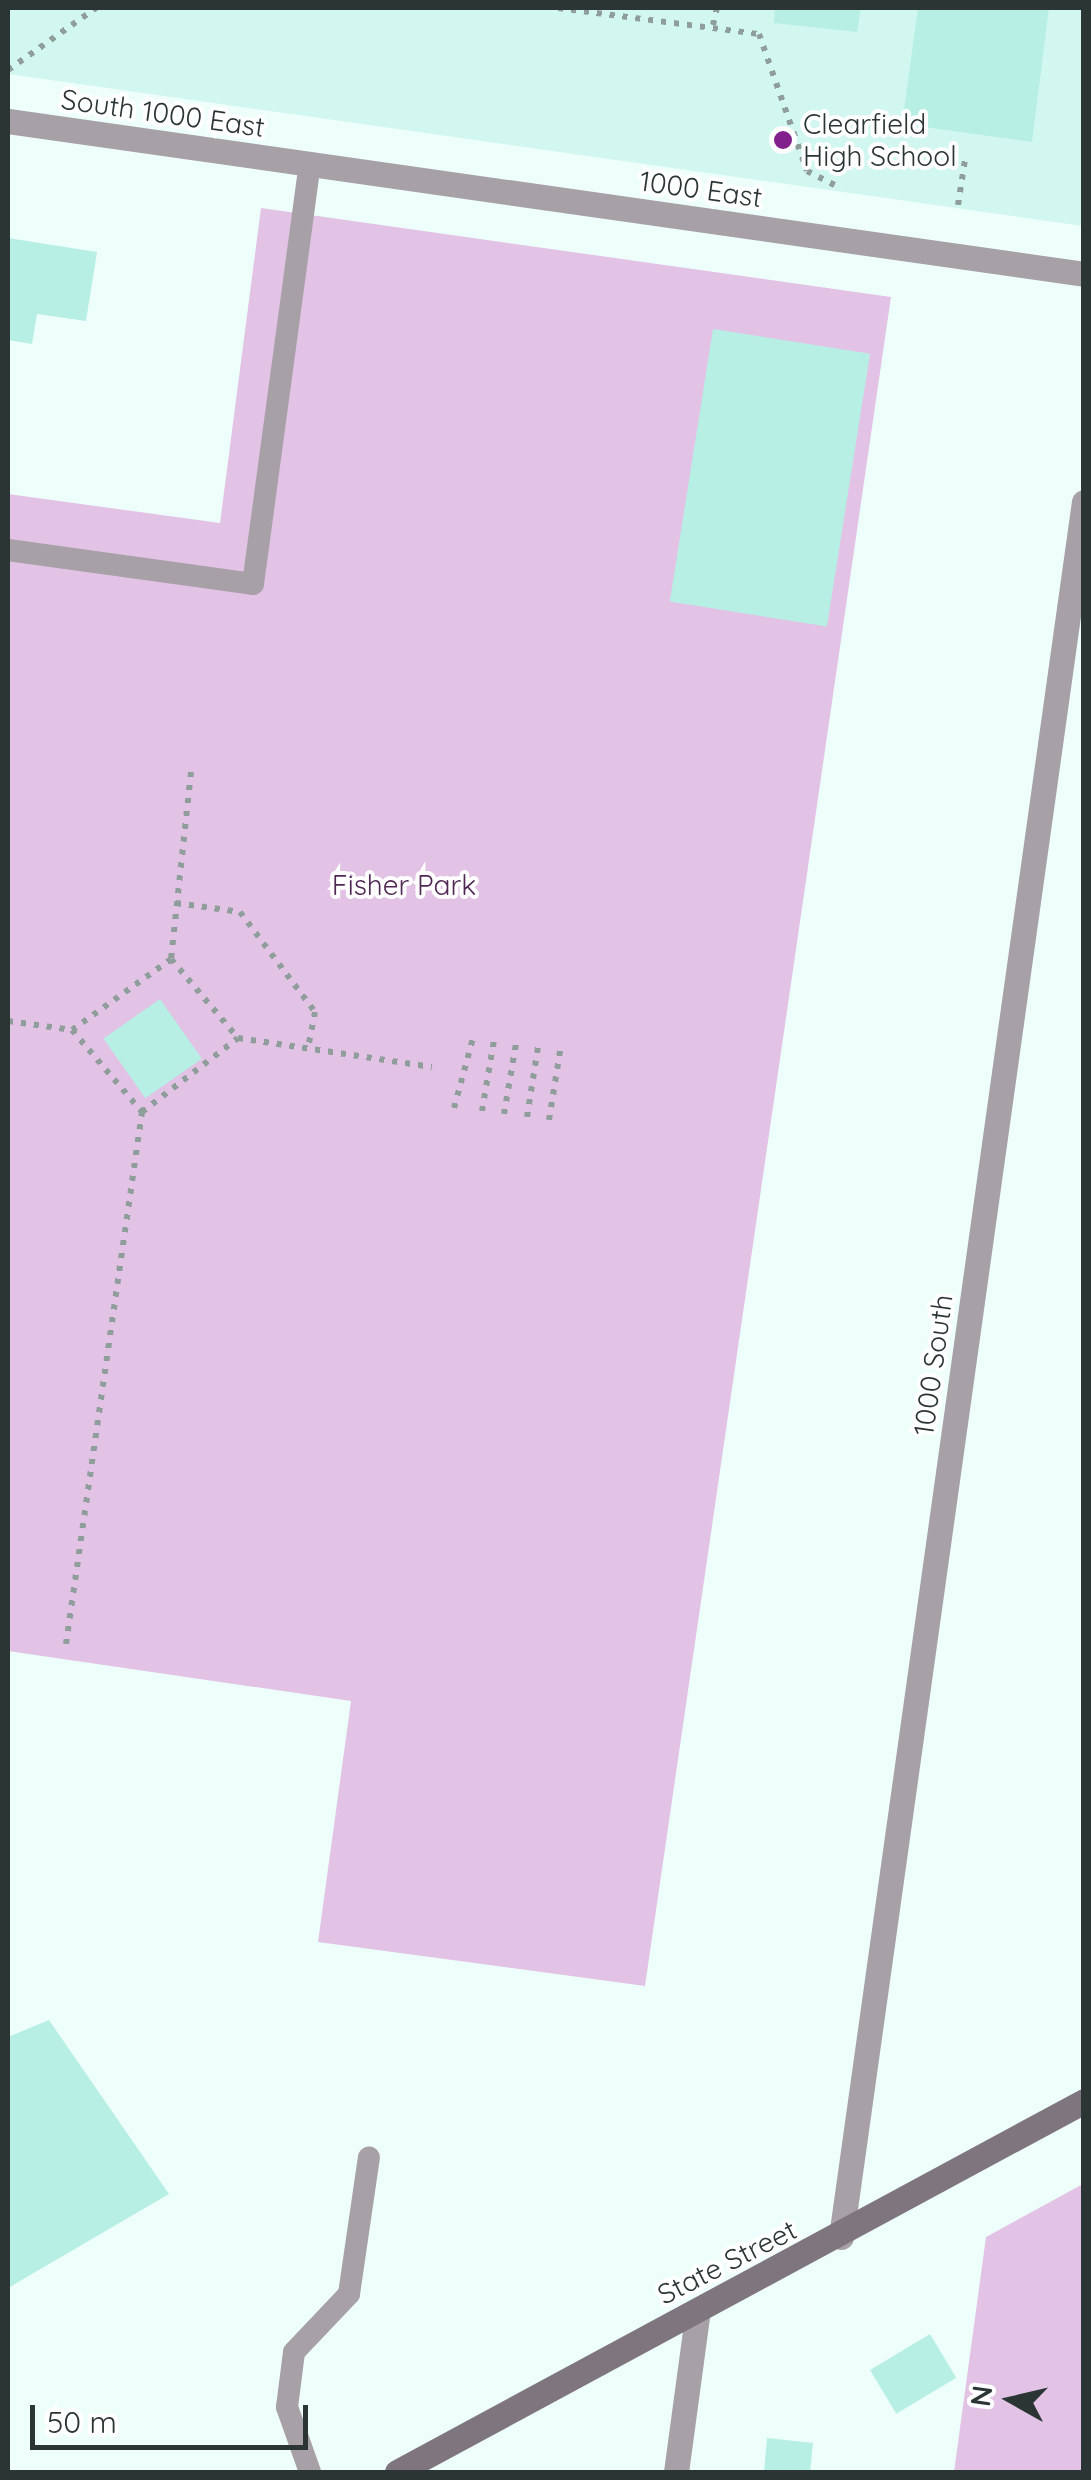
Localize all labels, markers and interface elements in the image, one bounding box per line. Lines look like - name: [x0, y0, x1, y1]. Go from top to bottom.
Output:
- street label: South 1000 East: [59, 82, 267, 144]
- place label: Clearfield High School: [803, 107, 957, 173]
- marker: Clearfield High School: [772, 129, 794, 151]
- street label: 1000 East: [638, 164, 764, 214]
- park label: Fisher Park: [332, 868, 476, 902]
- street label: 1000 South: [906, 1292, 960, 1438]
- street label: State Street: [652, 2213, 802, 2311]
- north arrow: [961, 2350, 1061, 2450]
- text: N: [962, 2383, 1000, 2408]
- scale bar: [35, 2385, 312, 2447]
- text: 50 m: [47, 2403, 117, 2441]

